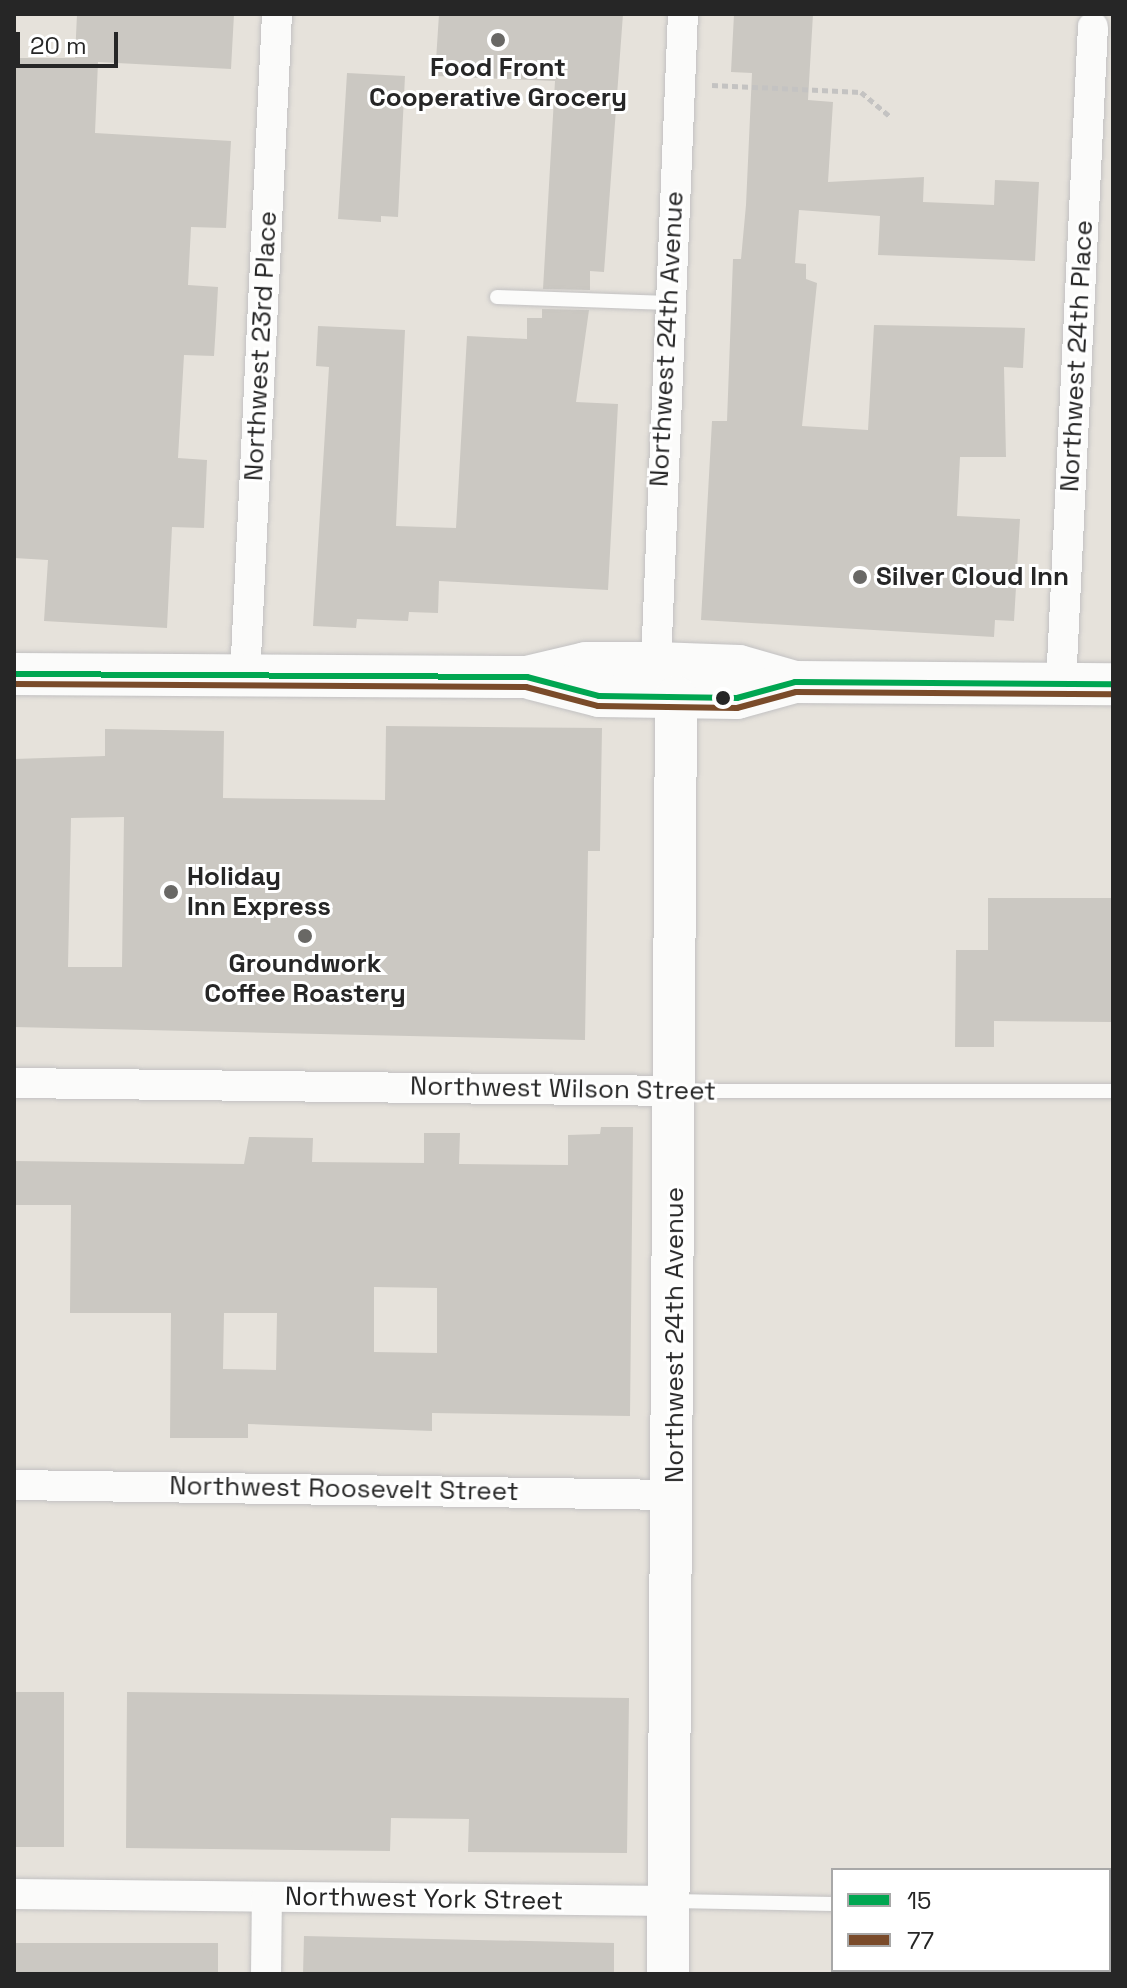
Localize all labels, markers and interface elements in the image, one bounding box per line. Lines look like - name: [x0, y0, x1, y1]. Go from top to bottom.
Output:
- scale bar: [20, 16, 122, 66]
- text: 20 m: [30, 30, 87, 61]
- marker: Food Front Cooperative Grocery: [489, 31, 507, 49]
- place label: Food Front Cooperative Grocery: [369, 52, 627, 114]
- street label: Northwest 24th Avenue: [644, 190, 690, 488]
- street label: Northwest 23rd Place: [238, 210, 284, 482]
- street label: Northwest 24th Place: [1054, 219, 1100, 493]
- place label: Silver Cloud Inn: [876, 561, 1069, 593]
- marker: Silver Cloud Inn: [851, 568, 869, 586]
- unlabelled marker: [715, 690, 731, 706]
- place label: Holiday Inn Express: [187, 861, 331, 922]
- marker: Holiday Inn Express: [162, 883, 180, 901]
- marker: Groundwork Coffee Roastery: [296, 927, 314, 945]
- place label: Groundwork Coffee Roastery: [204, 948, 406, 1010]
- street label: Northwest Wilson Street: [410, 1071, 716, 1107]
- street label: Northwest 24th Avenue: [659, 1187, 691, 1483]
- street label: Northwest Roosevelt Street: [169, 1470, 519, 1508]
- legend: [831, 1868, 1111, 1972]
- street label: Northwest York Street: [284, 1881, 564, 1917]
- text: 15: [907, 1885, 931, 1916]
- text: 77: [907, 1925, 934, 1956]

